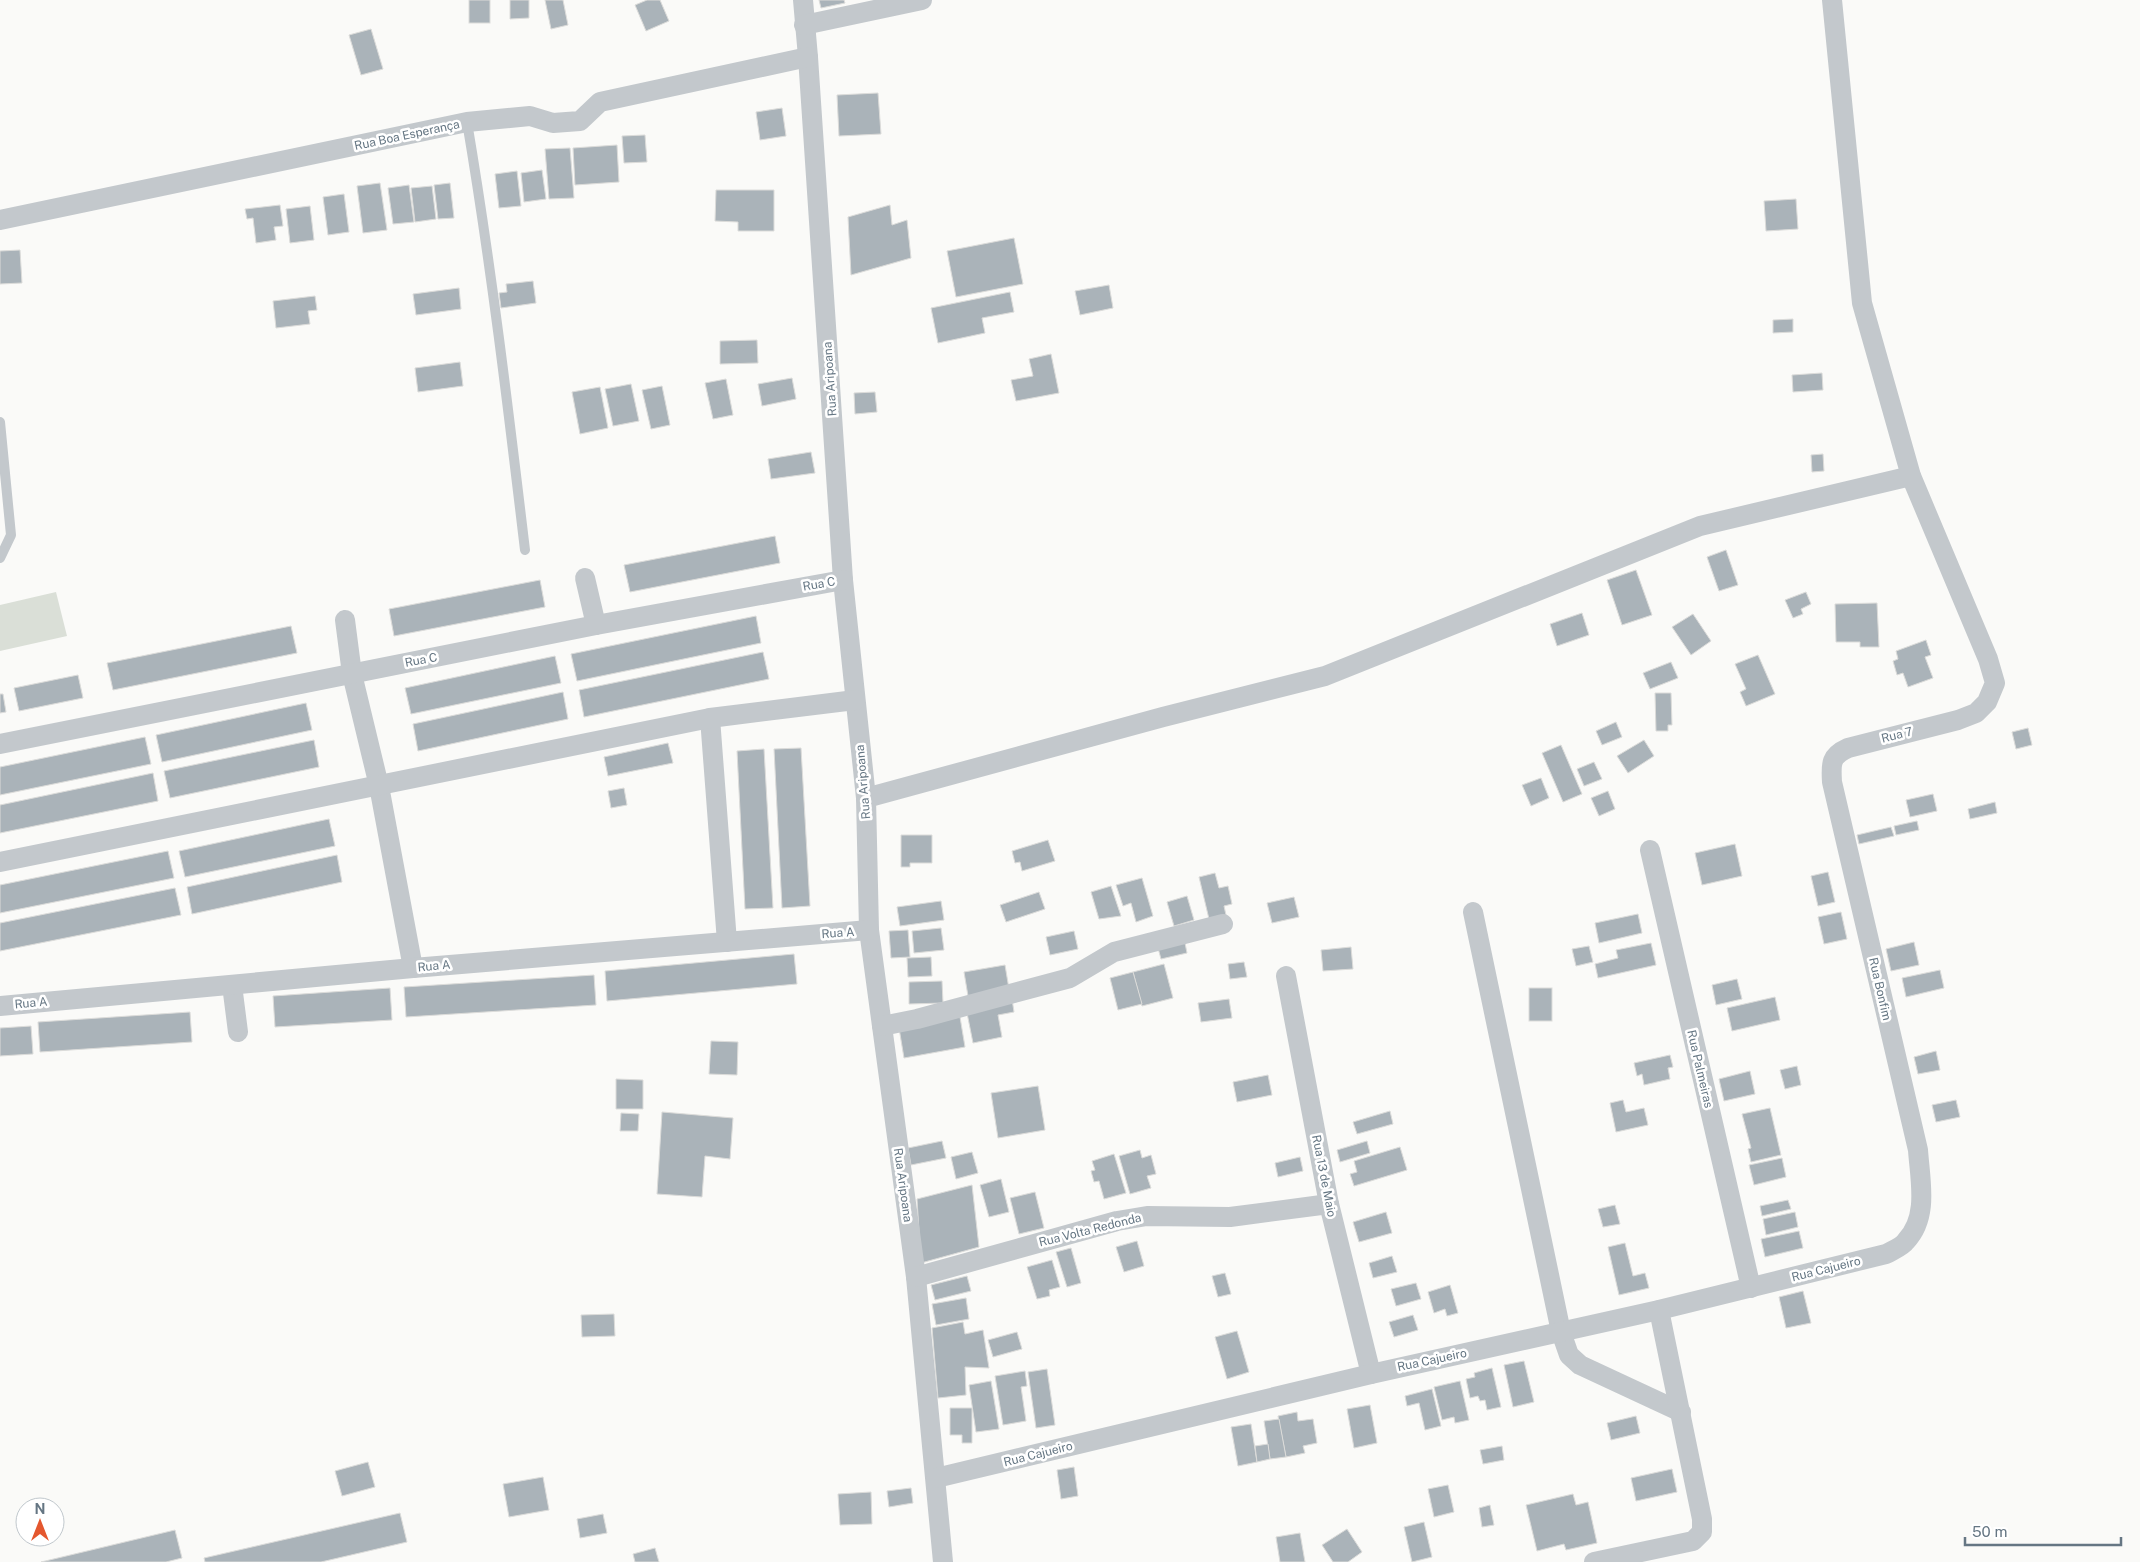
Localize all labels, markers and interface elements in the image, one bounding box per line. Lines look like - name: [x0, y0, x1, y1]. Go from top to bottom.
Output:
- street label: Rua Boa Esperança: [353, 117, 461, 153]
- street label: Rua Aripoana: [820, 341, 840, 417]
- street label: Rua C: [802, 574, 836, 594]
- street label: Rua C: [404, 650, 438, 670]
- street label: Rua 7: [1880, 724, 1914, 746]
- street label: Rua Aripoana: [853, 744, 873, 820]
- street label: Rua A: [821, 925, 855, 941]
- street label: Rua Bonfim: [1866, 956, 1894, 1022]
- street label: Rua A: [417, 958, 452, 974]
- street label: Rua A: [14, 995, 49, 1011]
- street label: Rua Palmeiras: [1684, 1029, 1716, 1109]
- street label: Rua 13 de Maio: [1309, 1134, 1339, 1219]
- street label: Rua Aripoana: [891, 1147, 915, 1223]
- street label: Rua Volta Redonda: [1037, 1210, 1143, 1250]
- street label: Rua Cajueiro: [1790, 1254, 1862, 1284]
- street label: Rua Cajueiro: [1396, 1346, 1468, 1374]
- street label: Rua Cajueiro: [1002, 1439, 1074, 1469]
- north arrow: [15, 1497, 65, 1547]
- text: N: [35, 1501, 45, 1517]
- scale bar: [1965, 1514, 2121, 1546]
- text: 50 m: [1972, 1523, 2007, 1540]

